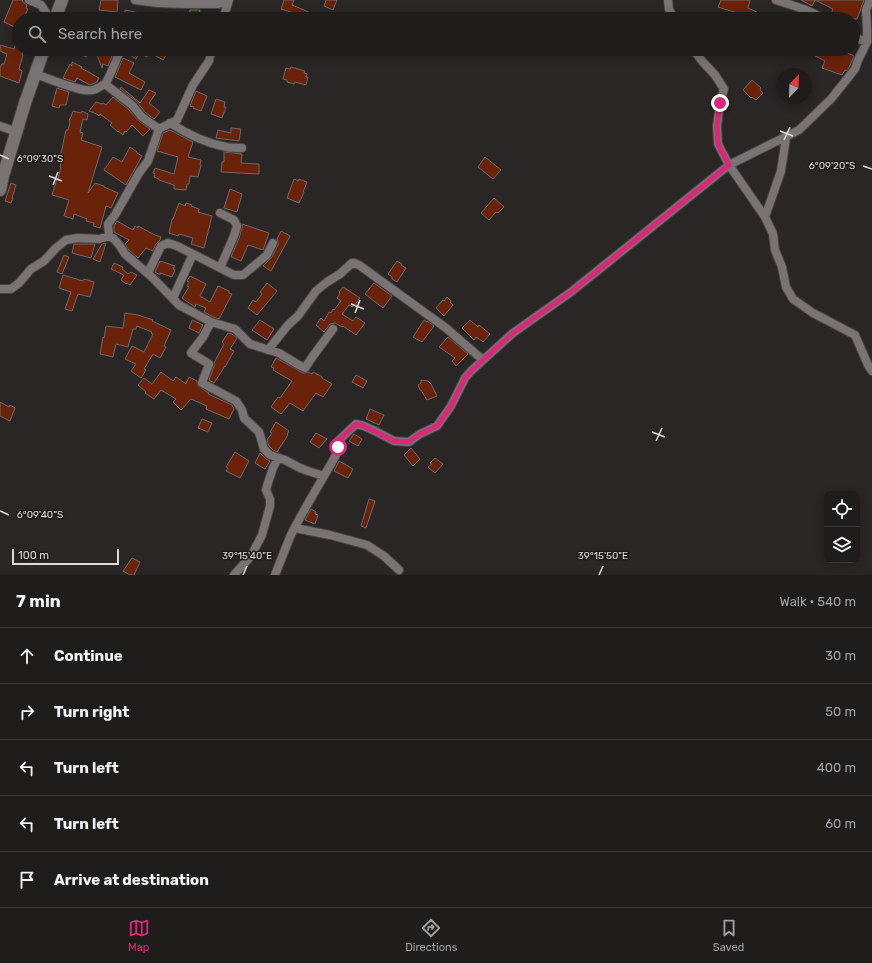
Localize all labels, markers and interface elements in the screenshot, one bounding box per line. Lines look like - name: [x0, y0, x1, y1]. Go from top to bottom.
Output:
- search box: [12, 12, 860, 56]
- icon: search: [26, 23, 48, 45]
- text: Search here: [58, 25, 142, 43]
- north arrow: [776, 68, 812, 104]
- route end: [711, 94, 729, 112]
- text: 6°09'30"S: [17, 153, 63, 165]
- text: 6°09'20"S: [809, 160, 855, 172]
- route start: [329, 438, 347, 456]
- map controls: [824, 491, 860, 563]
- button: locate: [824, 491, 860, 527]
- text: 6°09'40"S: [17, 509, 63, 521]
- button: layers: [824, 527, 860, 563]
- scale bar: [12, 547, 119, 566]
- text: 100 m: [18, 549, 49, 562]
- text: 39°15'40"E: [222, 550, 272, 562]
- text: 39°15'50"E: [578, 550, 628, 562]
- text: 7 min: [16, 591, 61, 611]
- text: Walk · 540 m: [780, 594, 856, 609]
- icon: ahead: [16, 645, 38, 667]
- text: Continue: [54, 647, 123, 665]
- text: 30 m: [825, 648, 856, 663]
- icon: right: [16, 701, 38, 723]
- text: Turn right: [54, 703, 129, 721]
- text: 50 m: [825, 704, 856, 719]
- icon: left: [16, 757, 38, 779]
- text: Turn left: [54, 759, 119, 777]
- text: 400 m: [817, 760, 856, 775]
- icon: left: [16, 813, 38, 835]
- text: Turn left: [54, 815, 119, 833]
- text: 60 m: [825, 816, 856, 831]
- icon: arrive: [16, 869, 38, 891]
- text: Arrive at destination: [54, 871, 209, 889]
- tab: Map: [128, 917, 150, 954]
- tab: Directions: [405, 917, 457, 954]
- tab: Saved: [713, 917, 744, 954]

